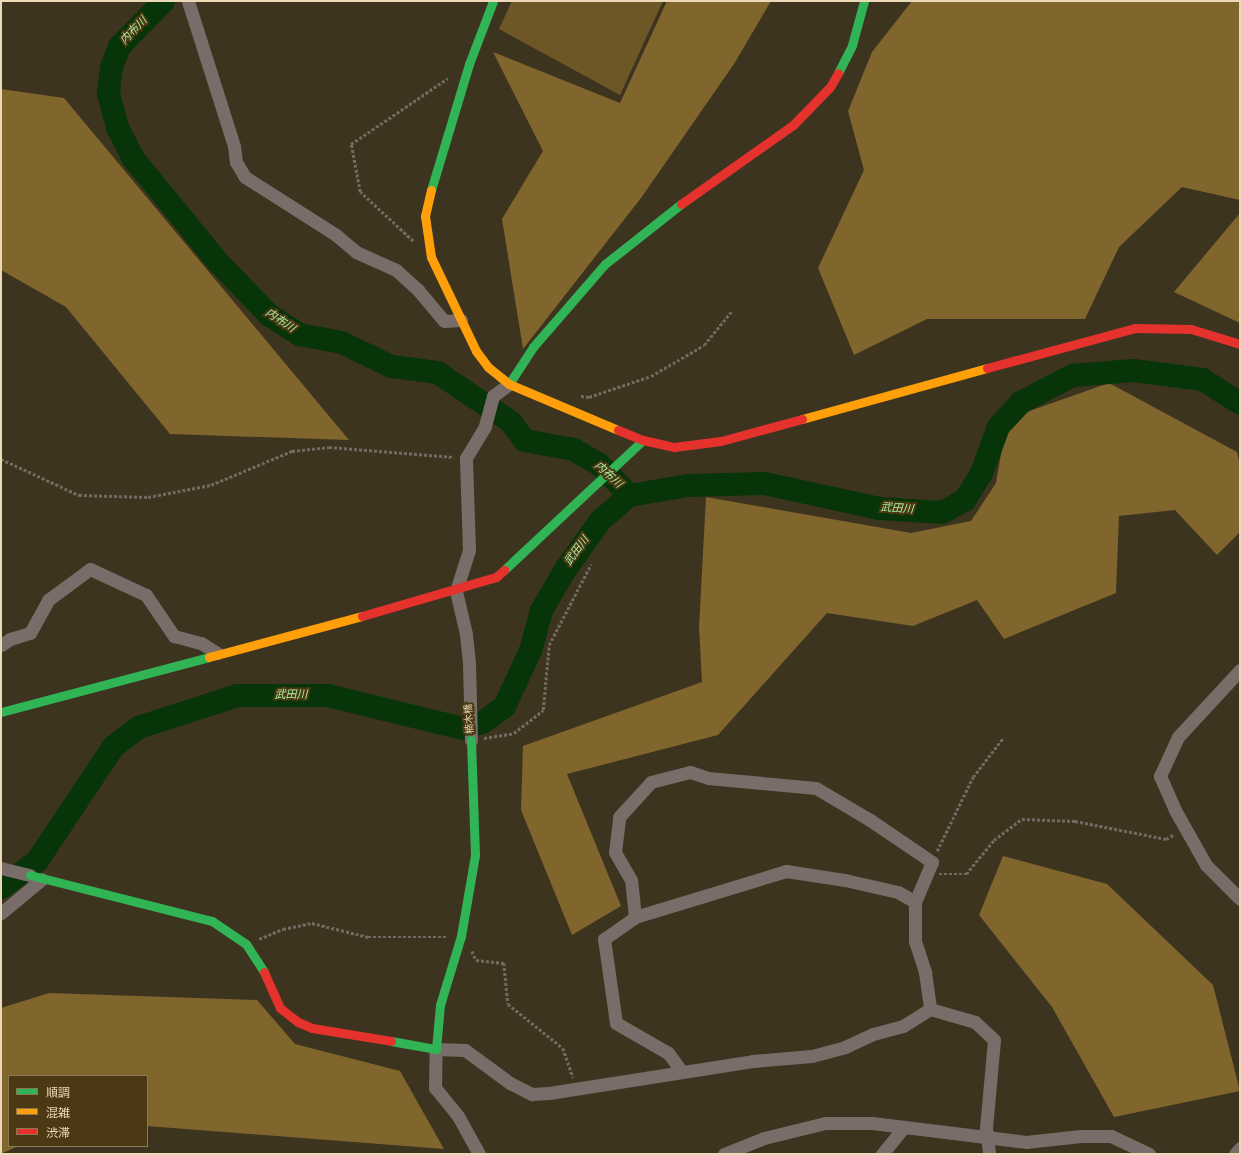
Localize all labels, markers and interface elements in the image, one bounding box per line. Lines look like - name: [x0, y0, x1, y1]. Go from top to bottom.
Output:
- water label: 内布川: [118, 15, 150, 47]
- water label: 内布川: [263, 306, 297, 336]
- water label: 内布川: [591, 459, 625, 491]
- water label: 武田川: [880, 501, 914, 517]
- water label: 武田川: [562, 534, 592, 568]
- water label: 武田川: [275, 688, 307, 702]
- street label: 楠木橋: [462, 704, 476, 734]
- legend: [8, 1075, 148, 1147]
- text: 順調: [46, 1086, 70, 1100]
- text: 混雑: [46, 1106, 70, 1120]
- text: 渋滞: [46, 1126, 70, 1140]

